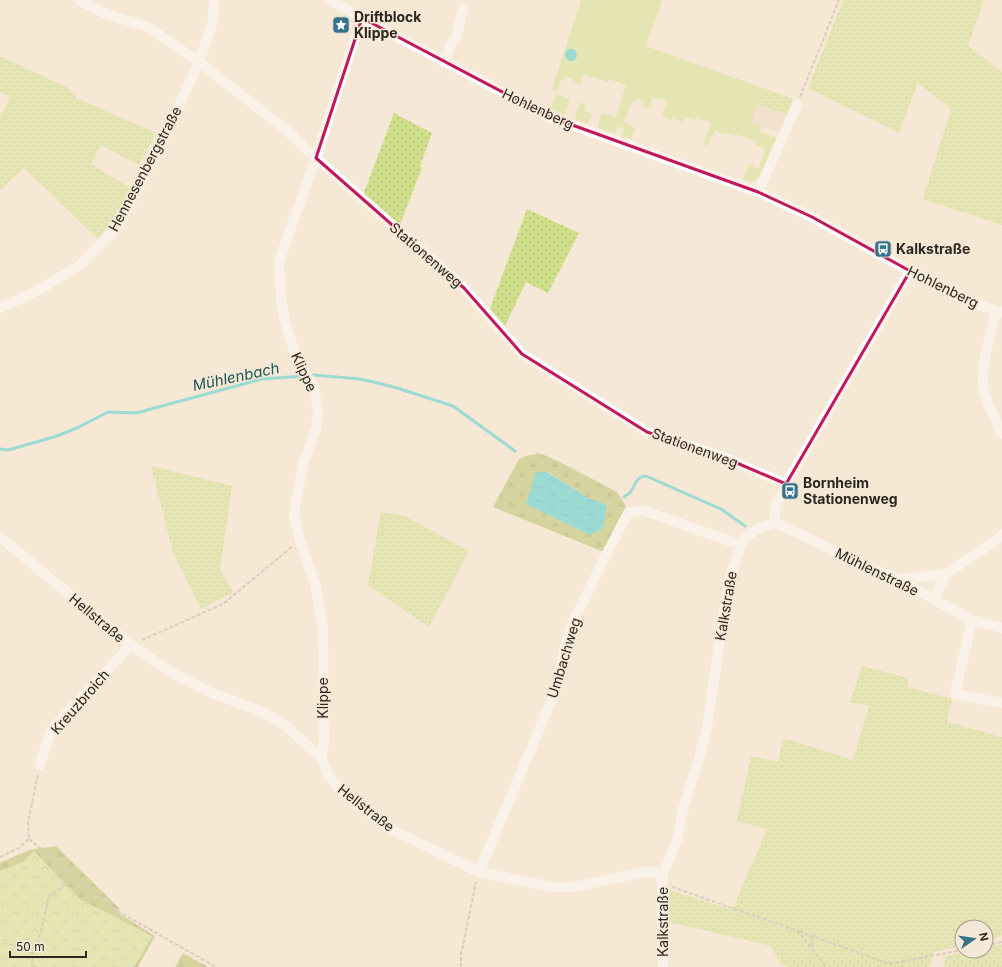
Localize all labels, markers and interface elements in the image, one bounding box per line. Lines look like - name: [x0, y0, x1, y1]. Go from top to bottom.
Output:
- place label: Driftblock Klippe: [354, 8, 422, 41]
- place icon: Driftblock Klippe: [331, 15, 351, 35]
- street label: Hohlenberg: [500, 85, 577, 133]
- street label: Hennesenbergstraße: [104, 103, 185, 234]
- street label: Stationenweg: [387, 219, 466, 291]
- bus stop icon: Kalkstraße: [873, 239, 893, 259]
- place label: Kalkstraße: [896, 240, 970, 257]
- street label: Hohlenberg: [905, 262, 982, 311]
- street label: Klippe: [288, 349, 321, 394]
- water label: Mühlenbach: [191, 358, 281, 395]
- street label: Stationenweg: [650, 424, 741, 471]
- place label: Bornheim Stationenweg: [803, 474, 898, 507]
- bus stop icon: Bornheim Stationenweg: [780, 481, 800, 501]
- street label: Mühlenstraße: [833, 544, 922, 599]
- street label: Kalkstraße: [711, 570, 740, 642]
- street label: Hellstraße: [66, 589, 129, 646]
- street label: Umbachweg: [543, 615, 584, 700]
- street label: Kreuzbroich: [47, 666, 112, 738]
- street label: Klippe: [314, 677, 331, 719]
- street label: Hellstraße: [335, 780, 398, 835]
- street label: Kalkstraße: [654, 887, 671, 957]
- north arrow: [954, 919, 994, 959]
- text: N: [976, 931, 992, 942]
- scale bar: [10, 933, 86, 959]
- text: 50 m: [16, 939, 45, 954]

